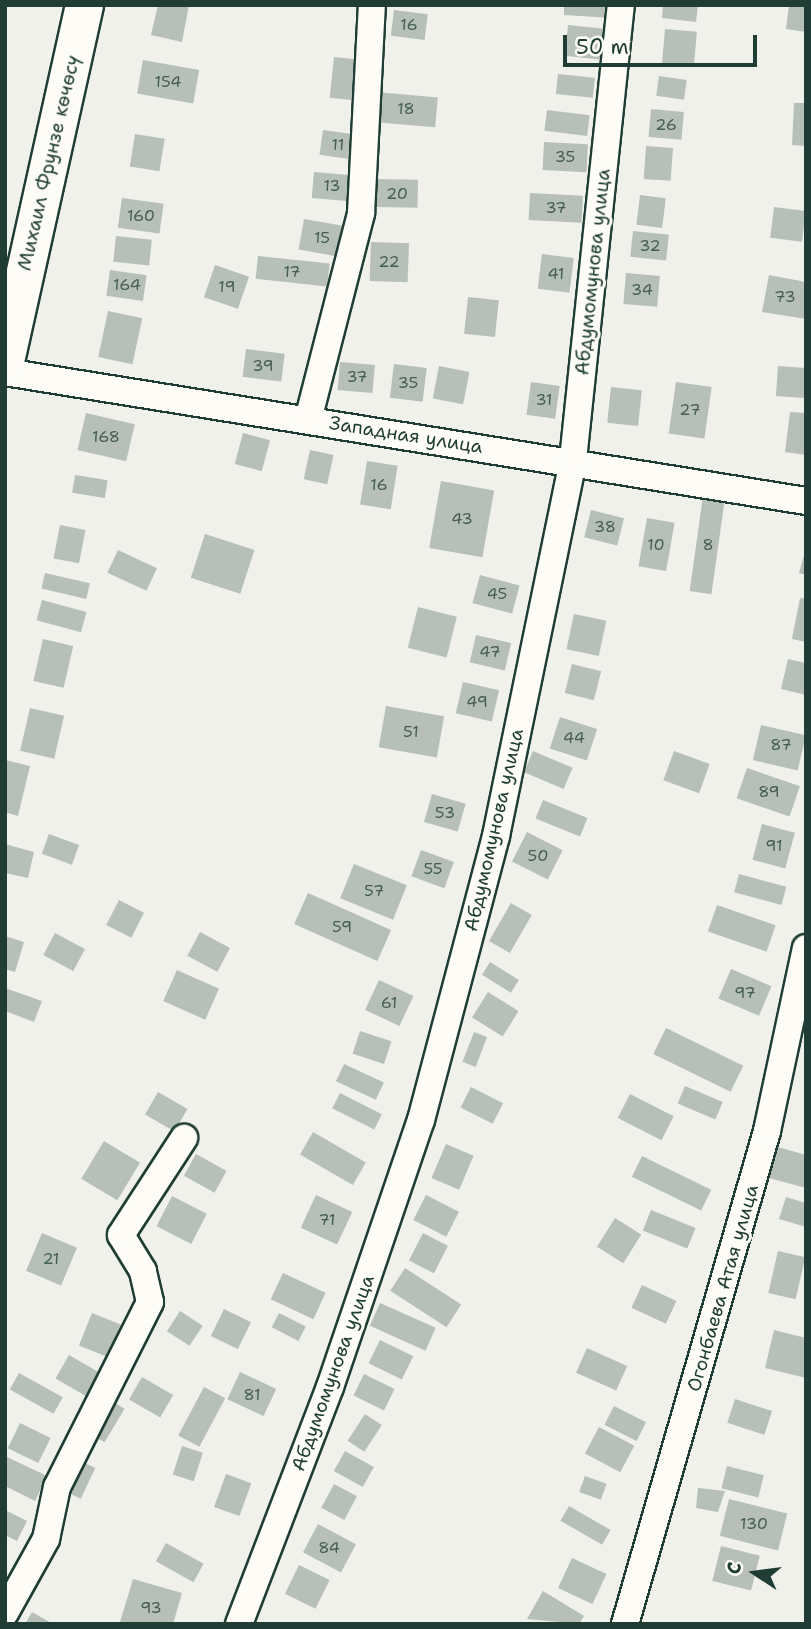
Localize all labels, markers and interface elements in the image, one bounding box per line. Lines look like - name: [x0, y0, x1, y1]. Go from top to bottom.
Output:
- house number: 16: [400, 15, 418, 35]
- scale bar: [566, 21, 760, 65]
- text: 50 m: [576, 33, 629, 61]
- street label: Михаил Фрунзе көчөсү: [13, 53, 85, 273]
- house number: 154: [154, 72, 182, 92]
- house number: 18: [397, 99, 415, 119]
- house number: 26: [655, 115, 677, 135]
- house number: 11: [332, 135, 344, 155]
- house number: 35: [555, 147, 575, 167]
- street label: Абдумомунова улица: [571, 168, 615, 376]
- house number: 13: [323, 176, 341, 196]
- house number: 20: [386, 184, 408, 204]
- house number: 37: [545, 198, 567, 218]
- house number: 160: [127, 206, 155, 226]
- house number: 15: [314, 228, 330, 248]
- house number: 32: [639, 236, 661, 256]
- house number: 22: [378, 252, 400, 272]
- house number: 17: [283, 262, 301, 282]
- house number: 41: [547, 264, 565, 284]
- house number: 164: [113, 275, 141, 295]
- house number: 19: [218, 277, 236, 297]
- house number: 34: [631, 280, 653, 300]
- house number: 73: [774, 287, 796, 307]
- house number: 39: [252, 356, 274, 376]
- house number: 37: [346, 367, 368, 387]
- house number: 35: [398, 373, 418, 393]
- house number: 31: [535, 390, 553, 410]
- house number: 27: [679, 400, 701, 420]
- street label: Западная улица: [328, 412, 484, 458]
- house number: 168: [92, 427, 120, 447]
- house number: 16: [370, 475, 388, 495]
- house number: 43: [451, 509, 473, 529]
- house number: 38: [594, 517, 616, 537]
- house number: 10: [647, 535, 665, 555]
- house number: 8: [702, 535, 714, 555]
- house number: 45: [487, 584, 507, 604]
- house number: 47: [479, 642, 501, 662]
- house number: 49: [466, 692, 488, 712]
- house number: 51: [403, 722, 419, 742]
- street label: Абдумомунова улица: [460, 726, 528, 934]
- house number: 44: [563, 728, 585, 748]
- house number: 87: [770, 735, 792, 755]
- house number: 89: [758, 782, 780, 802]
- house number: 53: [435, 803, 455, 823]
- house number: 91: [765, 836, 783, 856]
- house number: 50: [528, 846, 548, 866]
- house number: 55: [423, 859, 443, 879]
- house number: 57: [364, 881, 384, 901]
- house number: 59: [332, 917, 352, 937]
- house number: 97: [734, 983, 756, 1003]
- house number: 61: [381, 993, 397, 1013]
- street label: Огонбаева Атая улица: [683, 1182, 763, 1394]
- house number: 71: [318, 1210, 336, 1230]
- house number: 21: [42, 1249, 60, 1269]
- street label: Абдумомунова улица: [287, 1272, 379, 1474]
- house number: 81: [243, 1385, 261, 1405]
- house number: 130: [740, 1514, 768, 1534]
- house number: 84: [318, 1538, 340, 1558]
- north arrow: [720, 1538, 790, 1608]
- text: С: [721, 1560, 748, 1577]
- house number: 93: [140, 1598, 162, 1618]

